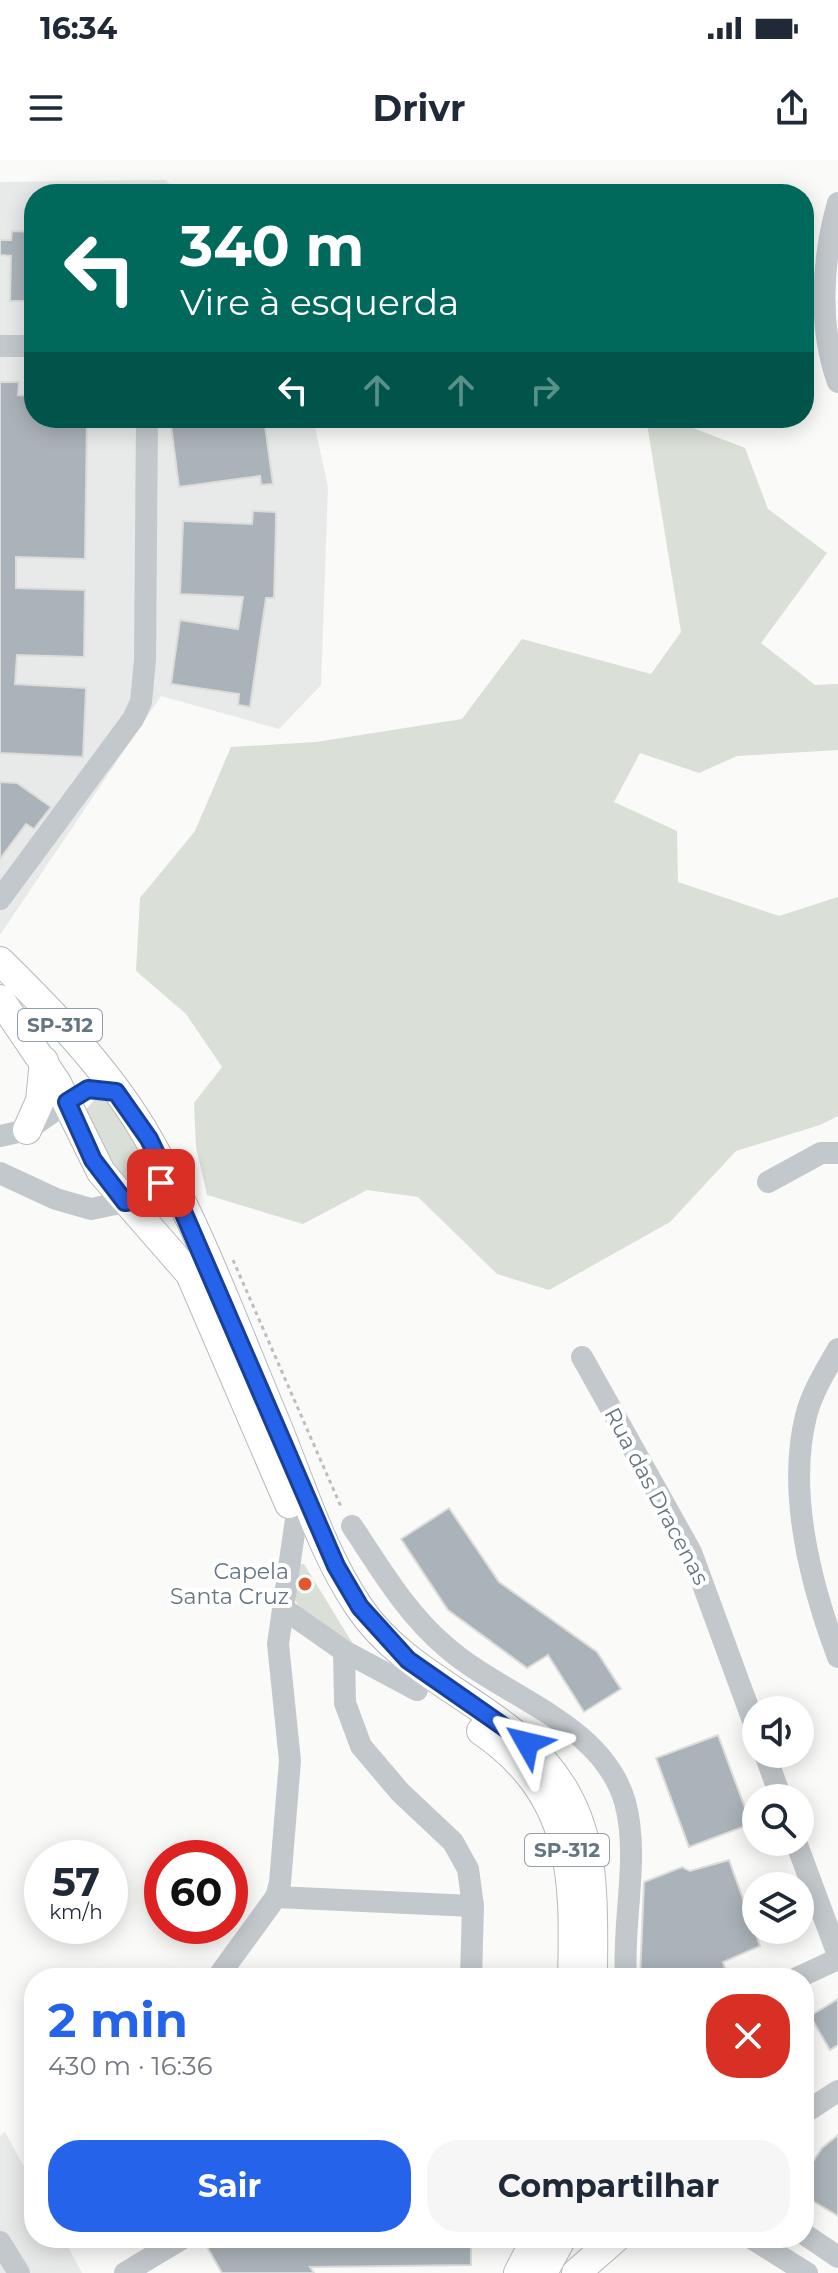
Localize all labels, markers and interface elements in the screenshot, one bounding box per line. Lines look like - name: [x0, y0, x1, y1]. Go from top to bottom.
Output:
- text: 16:34: [40, 10, 117, 47]
- icon: menu: [24, 86, 68, 130]
- text: Drivr: [372, 86, 466, 130]
- icon: share: [770, 86, 814, 130]
- text: 340 m: [180, 212, 364, 280]
- icon: left: [48, 216, 152, 320]
- text: Vire à esquerda: [180, 280, 459, 324]
- icon: left: [271, 368, 315, 412]
- icon: ahead: [355, 368, 399, 412]
- icon: ahead: [439, 368, 483, 412]
- icon: right: [523, 368, 567, 412]
- road number: SP-312: [18, 1009, 102, 1041]
- pin: [127, 1149, 195, 1217]
- icon: arrive: [139, 1161, 183, 1205]
- street label: Rua das Dracenas: [598, 1403, 715, 1590]
- place label: Capela Santa Cruz: [170, 1558, 289, 1610]
- marker: Capela Santa Cruz: [296, 1575, 314, 1593]
- map controls: [742, 1696, 814, 1944]
- button: sound: [742, 1696, 814, 1768]
- position arrow: [485, 1701, 569, 1785]
- button: search: [742, 1784, 814, 1856]
- road number: SP-312: [525, 1834, 609, 1866]
- speed limit sign: 60: [144, 1840, 248, 1944]
- text: 57: [52, 1857, 100, 1906]
- button: layers: [742, 1872, 814, 1944]
- text: km/h: [49, 1900, 103, 1924]
- text: 2 min: [48, 1991, 188, 2049]
- button: close: [706, 1994, 790, 2078]
- text: 430 m · 16:36: [48, 2050, 212, 2082]
- button: Sair: [48, 2140, 411, 2232]
- button: Compartilhar: [427, 2140, 790, 2232]

